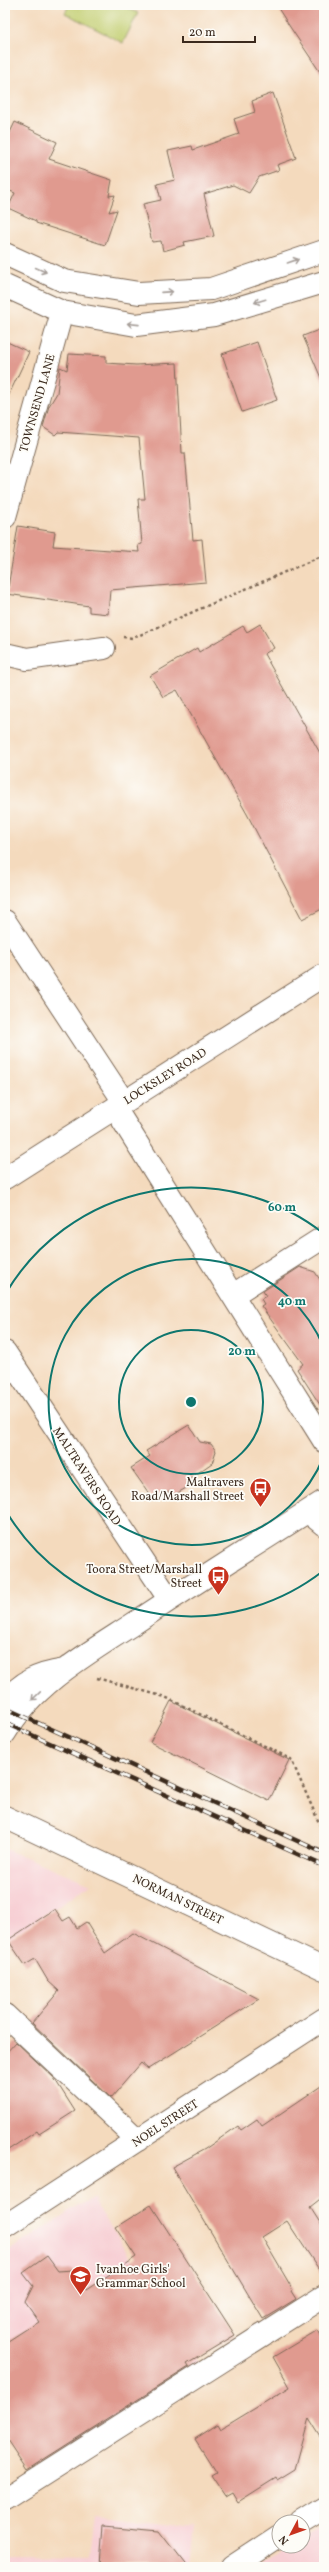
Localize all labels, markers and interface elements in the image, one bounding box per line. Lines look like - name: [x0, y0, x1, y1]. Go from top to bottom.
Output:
- scale bar: [183, 18, 255, 44]
- text: 20 m: [189, 25, 216, 41]
- one-way arrow: [286, 257, 298, 265]
- one-way arrow: [34, 267, 46, 274]
- one-way arrow: [160, 288, 173, 295]
- one-way arrow: [254, 298, 267, 305]
- one-way arrow: [127, 320, 140, 328]
- street label: TOWNSEND LANE: [16, 352, 60, 454]
- street label: LOCKSLEY ROAD: [121, 1045, 210, 1109]
- text: 60 m: [268, 1200, 296, 1216]
- text: 40 m: [278, 1294, 307, 1310]
- text: 20 m: [228, 1344, 256, 1360]
- centre of rings: [184, 1395, 198, 1409]
- street label: MALTRAVERS ROAD: [48, 1424, 124, 1529]
- place label: Maltravers Road/Marshall Street: [131, 1475, 244, 1505]
- bus stop icon: Maltravers Road/Marshall Street: [247, 1476, 273, 1509]
- place label: Toora Street/Marshall Street: [86, 1562, 202, 1592]
- bus stop icon: Toora Street/Marshall Street: [205, 1563, 231, 1596]
- one-way arrow: [31, 1691, 41, 1701]
- street label: NORMAN STREET: [130, 1871, 226, 1929]
- street label: NOEL STREET: [129, 2096, 202, 2151]
- place label: Ivanhoe Girls' Grammar School: [96, 2262, 186, 2292]
- school or university icon: Ivanhoe Girls' Grammar School: [67, 2263, 93, 2296]
- north arrow: [271, 2514, 311, 2554]
- text: N: [276, 2532, 293, 2548]

